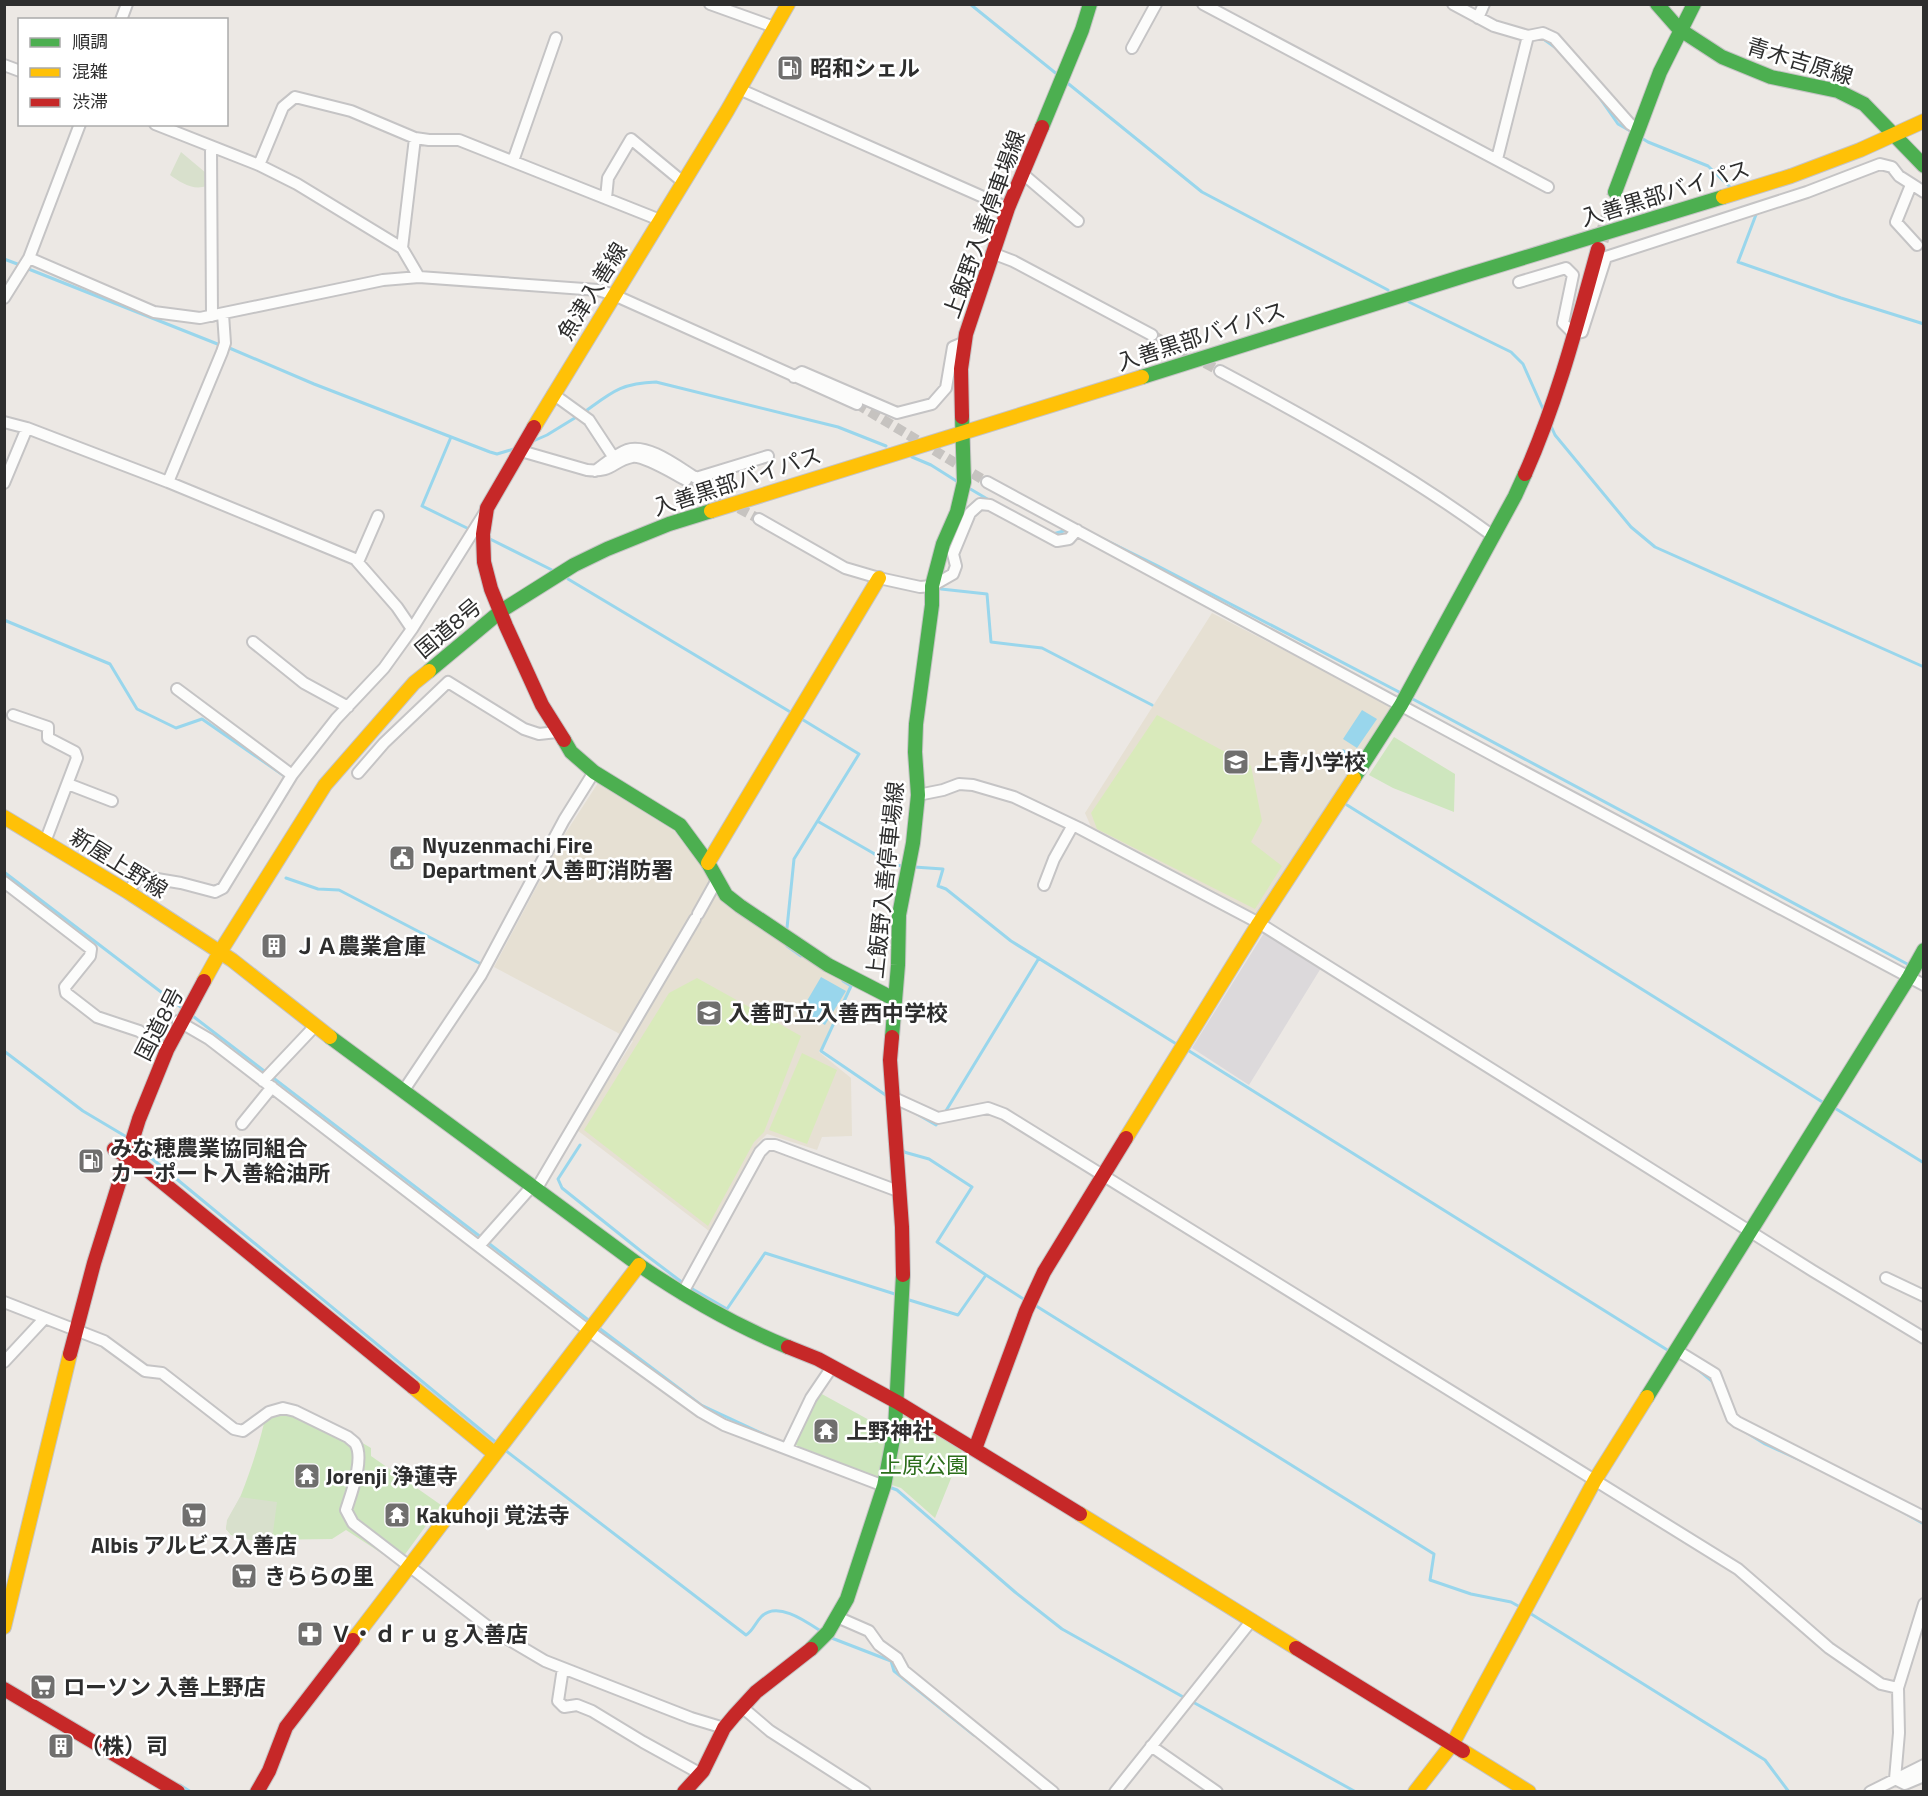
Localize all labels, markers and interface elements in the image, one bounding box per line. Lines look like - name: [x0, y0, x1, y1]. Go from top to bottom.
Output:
- legend: [18, 18, 228, 126]
- text: 順調: [72, 28, 108, 55]
- street label: 青木吉原線: [1742, 29, 1858, 93]
- place label: 昭和シェル: [810, 51, 920, 85]
- fuel station icon: 昭和シェル: [775, 53, 805, 83]
- text: 混雑: [72, 58, 108, 85]
- text: 渋滞: [72, 88, 108, 115]
- street label: 上飯野入善停車場線: [934, 125, 1034, 323]
- street label: 入善黒部バイパス: [1576, 151, 1754, 235]
- street label: 魚津入善線: [548, 235, 636, 347]
- street label: 入善黒部バイパス: [1112, 293, 1290, 379]
- street label: 入善黒部バイパス: [648, 438, 826, 524]
- street label: 国道8号: [407, 590, 489, 666]
- place label: 上青小学校: [1256, 745, 1366, 779]
- school or university icon: 上青小学校: [1221, 747, 1251, 777]
- street label: 上飯野入善停車場線: [858, 780, 912, 980]
- street label: 新屋上野線: [63, 819, 175, 907]
- place label: Nyuzenmachi Fire Department 入善町消防署: [422, 828, 673, 887]
- public building icon: Nyuzenmachi Fire Department 入善町消防署: [387, 843, 417, 873]
- place label: ＪＡ農業倉庫: [294, 929, 426, 963]
- building icon: ＪＡ農業倉庫: [259, 931, 289, 961]
- street label: 国道8号: [126, 981, 192, 1067]
- place label: 入善町立入善西中学校: [728, 996, 948, 1030]
- school or university icon: 入善町立入善西中学校: [694, 998, 724, 1028]
- place label: みな穂農業協同組合 カーポート入善給油所: [110, 1131, 330, 1190]
- fuel station icon: みな穂農業協同組合 カーポート入善給油所: [76, 1146, 106, 1176]
- place label: 上野神社: [846, 1414, 934, 1448]
- temple icon: 上野神社: [811, 1416, 841, 1446]
- park label: 上原公園: [880, 1448, 968, 1482]
- place label: Jorenji 浄蓮寺: [326, 1459, 458, 1493]
- temple icon: Jorenji 浄蓮寺: [292, 1461, 322, 1491]
- place label: Kakuhoji 覚法寺: [416, 1498, 570, 1532]
- supermarket icon: Albis アルビス入善店: [179, 1500, 209, 1530]
- temple icon: Kakuhoji 覚法寺: [382, 1500, 412, 1530]
- place label: Albis アルビス入善店: [91, 1528, 297, 1562]
- place label: きららの里: [264, 1559, 374, 1593]
- supermarket icon: きららの里: [229, 1561, 259, 1591]
- place label: Ｖ・ｄｒｕｇ入善店: [330, 1617, 528, 1651]
- pharmacy icon: Ｖ・ｄｒｕｇ入善店: [295, 1619, 325, 1649]
- place label: ローソン 入善上野店: [63, 1670, 266, 1704]
- supermarket icon: ローソン 入善上野店: [28, 1672, 58, 1702]
- place label: （株）司: [80, 1729, 168, 1763]
- building icon: （株）司: [46, 1731, 76, 1761]

